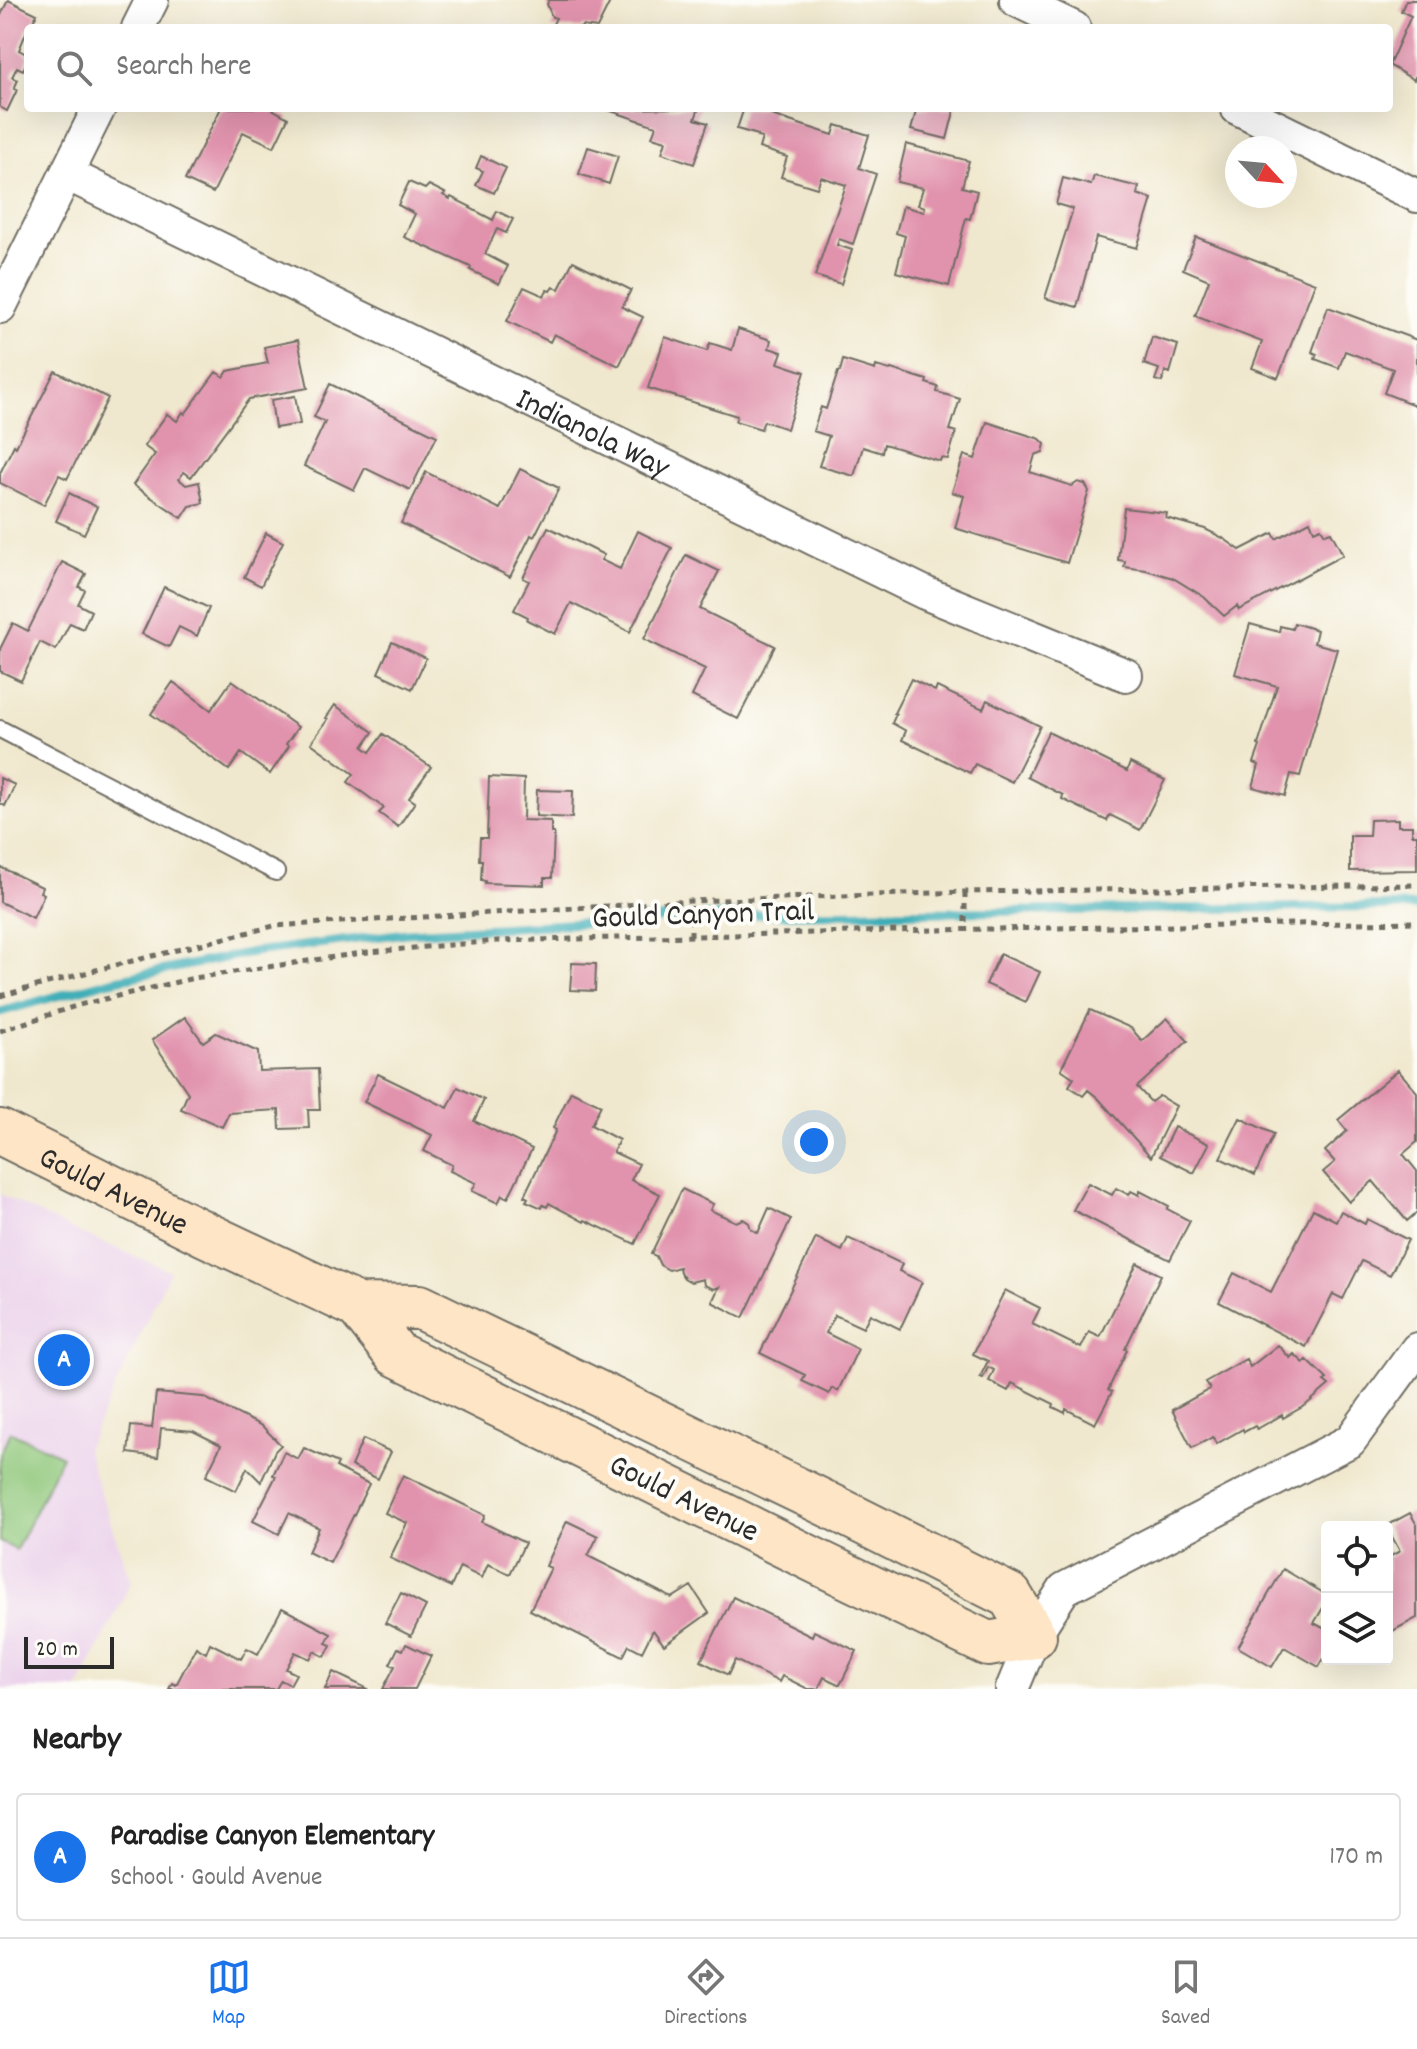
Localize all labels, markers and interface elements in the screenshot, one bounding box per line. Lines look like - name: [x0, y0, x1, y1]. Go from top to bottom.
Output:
- search box: [24, 24, 1393, 112]
- icon: search: [52, 46, 96, 90]
- text: Search here: [116, 47, 252, 90]
- north arrow: [1225, 136, 1297, 208]
- street label: Indianola Way: [507, 379, 677, 493]
- street label: Gould Canyon Trail: [591, 890, 815, 944]
- your location: [794, 1122, 834, 1162]
- street label: Gould Avenue: [30, 1137, 195, 1250]
- pin: A: [38, 1330, 90, 1390]
- street label: Gould Avenue: [600, 1444, 766, 1557]
- map controls: [1321, 1521, 1393, 1665]
- button: locate: [1321, 1521, 1393, 1593]
- button: layers: [1321, 1593, 1393, 1665]
- scale bar: [24, 1633, 114, 1669]
- text: 20 m: [36, 1635, 78, 1666]
- text: Nearby: [32, 1717, 121, 1766]
- text: Paradise Canyon Elementary: [110, 1817, 434, 1860]
- text: A: [53, 1839, 67, 1876]
- text: 170 m: [1329, 1839, 1383, 1876]
- text: School · Gould Avenue: [110, 1860, 322, 1897]
- tab: Map: [207, 1955, 251, 2034]
- tab: Directions: [664, 1955, 748, 2034]
- tab: Saved: [1161, 1955, 1210, 2034]

